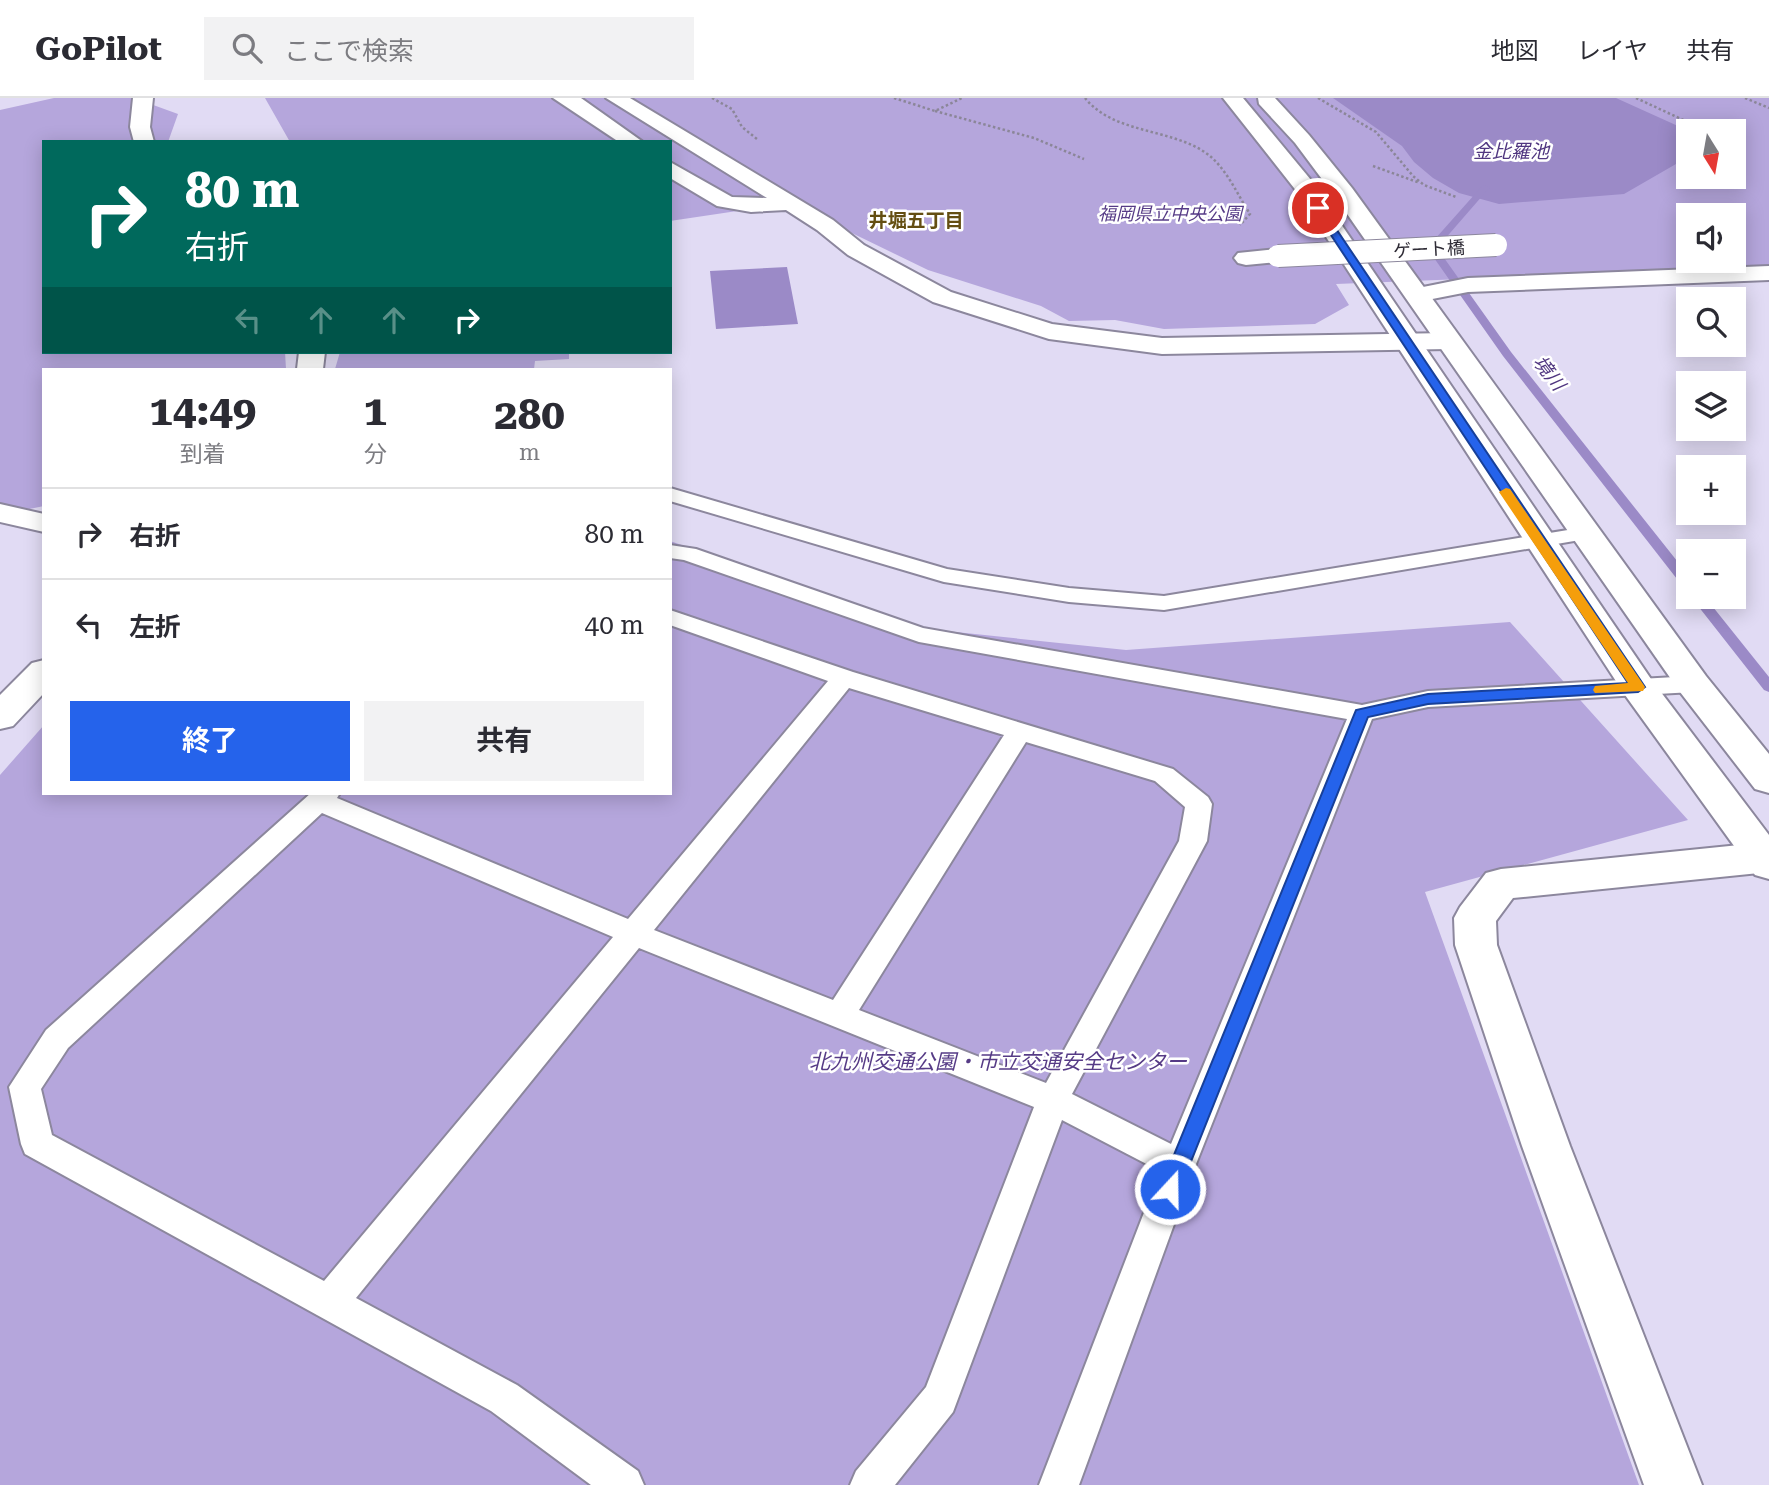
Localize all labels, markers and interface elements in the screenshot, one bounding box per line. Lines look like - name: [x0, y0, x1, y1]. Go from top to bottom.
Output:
- search box: [204, 17, 694, 80]
- text: GoPilot: [35, 29, 162, 68]
- icon: search: [228, 29, 266, 67]
- text: ここで検索: [284, 36, 414, 66]
- text: 地図: [1491, 37, 1539, 65]
- text: レイヤ: [1577, 37, 1648, 65]
- text: 共有: [1686, 37, 1734, 65]
- north arrow: [1676, 119, 1746, 189]
- map controls: [1676, 119, 1746, 609]
- water label: 金比羅池: [1473, 140, 1551, 163]
- text: 80 m: [185, 162, 300, 219]
- icon: right: [70, 168, 161, 259]
- pin: [1288, 178, 1348, 238]
- icon: arrive: [1299, 189, 1337, 227]
- park label: 福岡県立中央公園: [1098, 203, 1245, 224]
- button: sound: [1676, 203, 1746, 273]
- district label: 井堀五丁目: [868, 209, 964, 232]
- text: 右折: [185, 228, 249, 266]
- street label: ゲート橋: [1392, 237, 1466, 261]
- button: search: [1676, 287, 1746, 357]
- icon: left: [229, 301, 267, 339]
- icon: ahead: [302, 301, 340, 339]
- icon: ahead: [375, 301, 413, 339]
- icon: right: [448, 301, 486, 339]
- water label: 境川: [1528, 351, 1571, 397]
- button: layers: [1676, 371, 1746, 441]
- text: 14:49: [149, 386, 256, 435]
- text: 1: [364, 386, 387, 435]
- text: 280: [494, 390, 565, 439]
- text: m: [519, 439, 540, 466]
- text: 到着: [180, 441, 226, 468]
- text: 分: [364, 441, 387, 468]
- button: +: [1676, 455, 1746, 525]
- icon: right: [70, 515, 108, 553]
- text: 80 m: [585, 519, 644, 549]
- text: 右折: [129, 521, 181, 551]
- button: −: [1676, 539, 1746, 609]
- icon: left: [70, 606, 108, 644]
- text: 40 m: [585, 610, 644, 640]
- text: 左折: [129, 612, 181, 642]
- button: 終了: [70, 701, 350, 781]
- button: 共有: [364, 701, 644, 781]
- park label: 北九州交通公園・市立交通安全センター: [809, 1050, 1188, 1074]
- position arrow: [1133, 1152, 1207, 1226]

